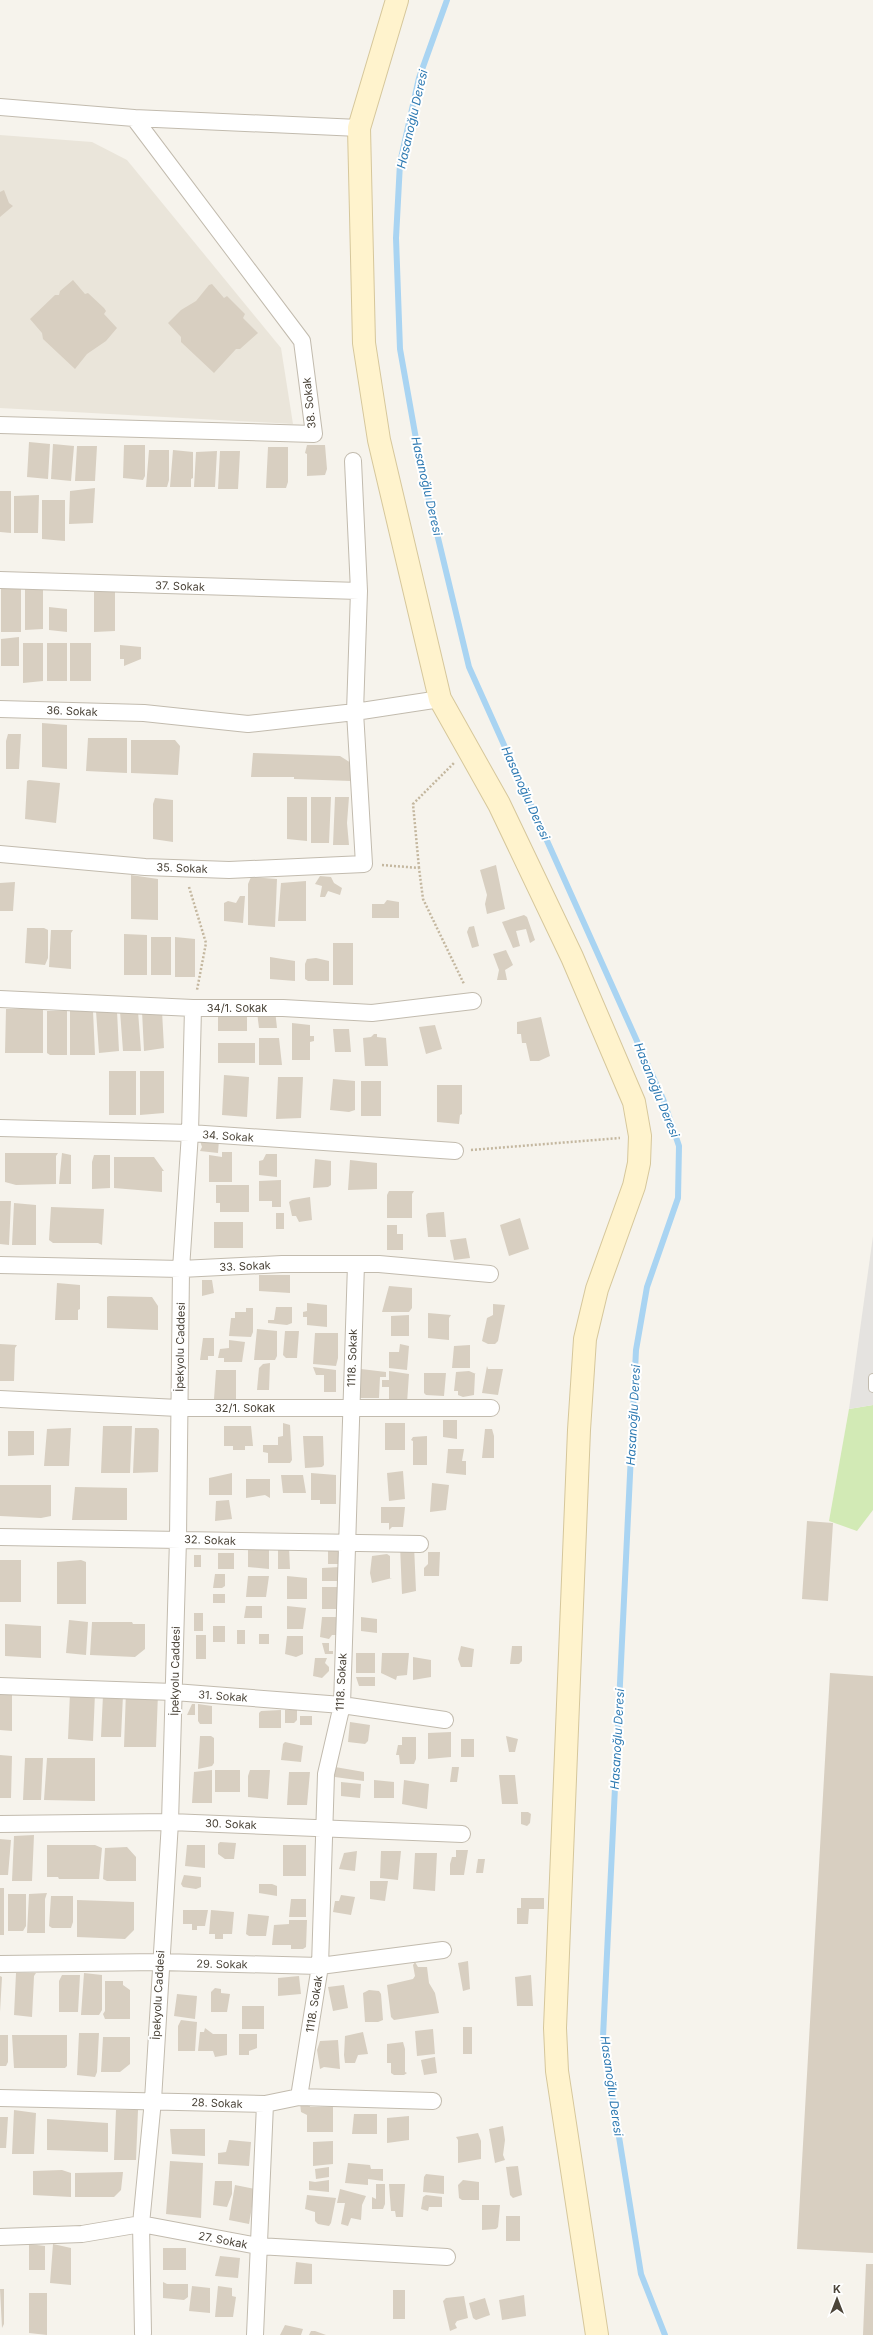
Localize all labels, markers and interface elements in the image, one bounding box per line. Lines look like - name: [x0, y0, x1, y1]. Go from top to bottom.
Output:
- water label: Hasanoğlu Deresi: [393, 67, 431, 170]
- street label: 38. Sokak: [299, 377, 319, 429]
- water label: Hasanoğlu Deresi: [408, 435, 446, 538]
- street label: 37. Sokak: [155, 578, 205, 594]
- street label: 36. Sokak: [46, 703, 98, 719]
- water label: Hasanoğlu Deresi: [499, 744, 554, 843]
- street label: 35. Sokak: [156, 860, 208, 876]
- street label: 34/1. Sokak: [207, 1001, 267, 1015]
- water label: Hasanoğlu Deresi: [631, 1040, 683, 1141]
- street label: 34. Sokak: [202, 1127, 254, 1145]
- street label: 33. Sokak: [219, 1258, 271, 1274]
- street label: İpekyolu Caddesi: [172, 1302, 188, 1392]
- street label: 1118. Sokak: [344, 1329, 360, 1387]
- water label: Hasanoğlu Deresi: [623, 1363, 643, 1466]
- street label: 32/1. Sokak: [215, 1401, 275, 1415]
- street label: 32. Sokak: [184, 1532, 236, 1548]
- street label: İpekyolu Caddesi: [167, 1626, 183, 1716]
- street label: 1118. Sokak: [332, 1653, 350, 1711]
- street label: 31. Sokak: [198, 1687, 248, 1705]
- water label: Hasanoğlu Deresi: [607, 1687, 627, 1790]
- street label: 30. Sokak: [205, 1816, 257, 1832]
- street label: İpekyolu Caddesi: [149, 1950, 167, 2040]
- street label: 29. Sokak: [196, 1957, 248, 1971]
- street label: 1118. Sokak: [303, 1974, 325, 2034]
- water label: Hasanoğlu Deresi: [598, 2035, 627, 2138]
- street label: 28. Sokak: [191, 2095, 243, 2111]
- street label: 27. Sokak: [197, 2228, 249, 2252]
- north arrow: [817, 2279, 857, 2319]
- text: K: [833, 2282, 841, 2296]

